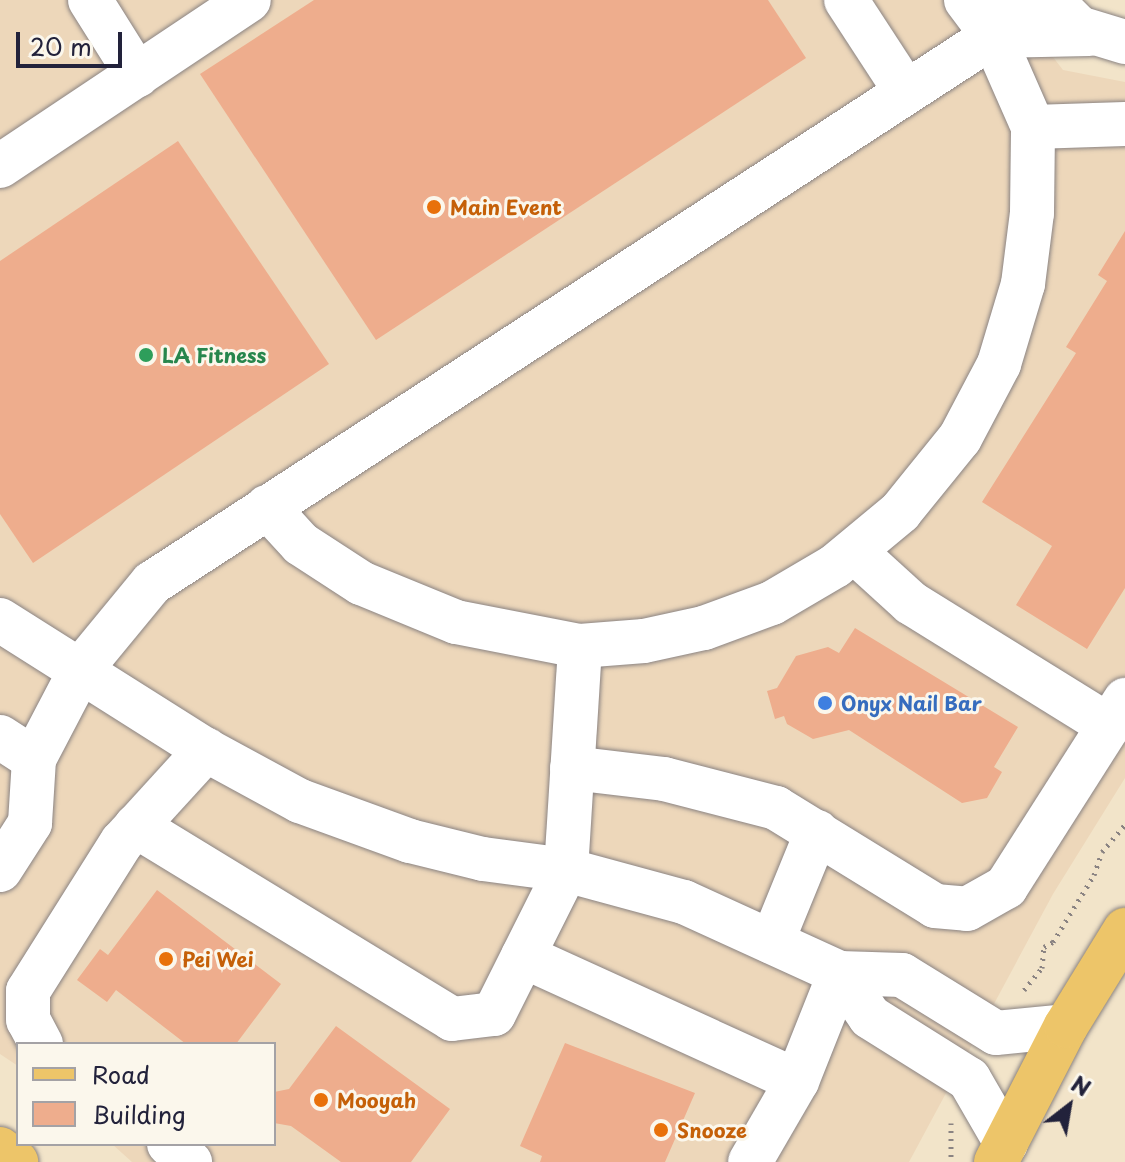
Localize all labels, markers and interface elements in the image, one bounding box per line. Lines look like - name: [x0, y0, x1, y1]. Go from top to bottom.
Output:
- scale bar: [20, 16, 126, 66]
- text: 20 m: [30, 28, 92, 64]
- place label: Main Event: [450, 195, 562, 219]
- marker: Main Event: [425, 198, 443, 216]
- place label: LA Fitness: [162, 343, 265, 367]
- marker: LA Fitness: [137, 346, 155, 364]
- place label: Onyx Nail Bar: [841, 691, 982, 715]
- marker: Onyx Nail Bar: [816, 694, 834, 712]
- place label: Pei Wei: [182, 947, 255, 971]
- marker: Pei Wei: [157, 950, 175, 968]
- legend: [16, 1042, 276, 1146]
- text: Road: [92, 1056, 150, 1092]
- north arrow: [1029, 1066, 1109, 1146]
- text: N: [1066, 1066, 1098, 1104]
- place label: Mooyah: [337, 1088, 416, 1112]
- marker: Mooyah: [312, 1091, 330, 1109]
- text: Building: [92, 1096, 186, 1132]
- place label: Snooze: [677, 1118, 747, 1142]
- marker: Snooze: [652, 1121, 670, 1139]

